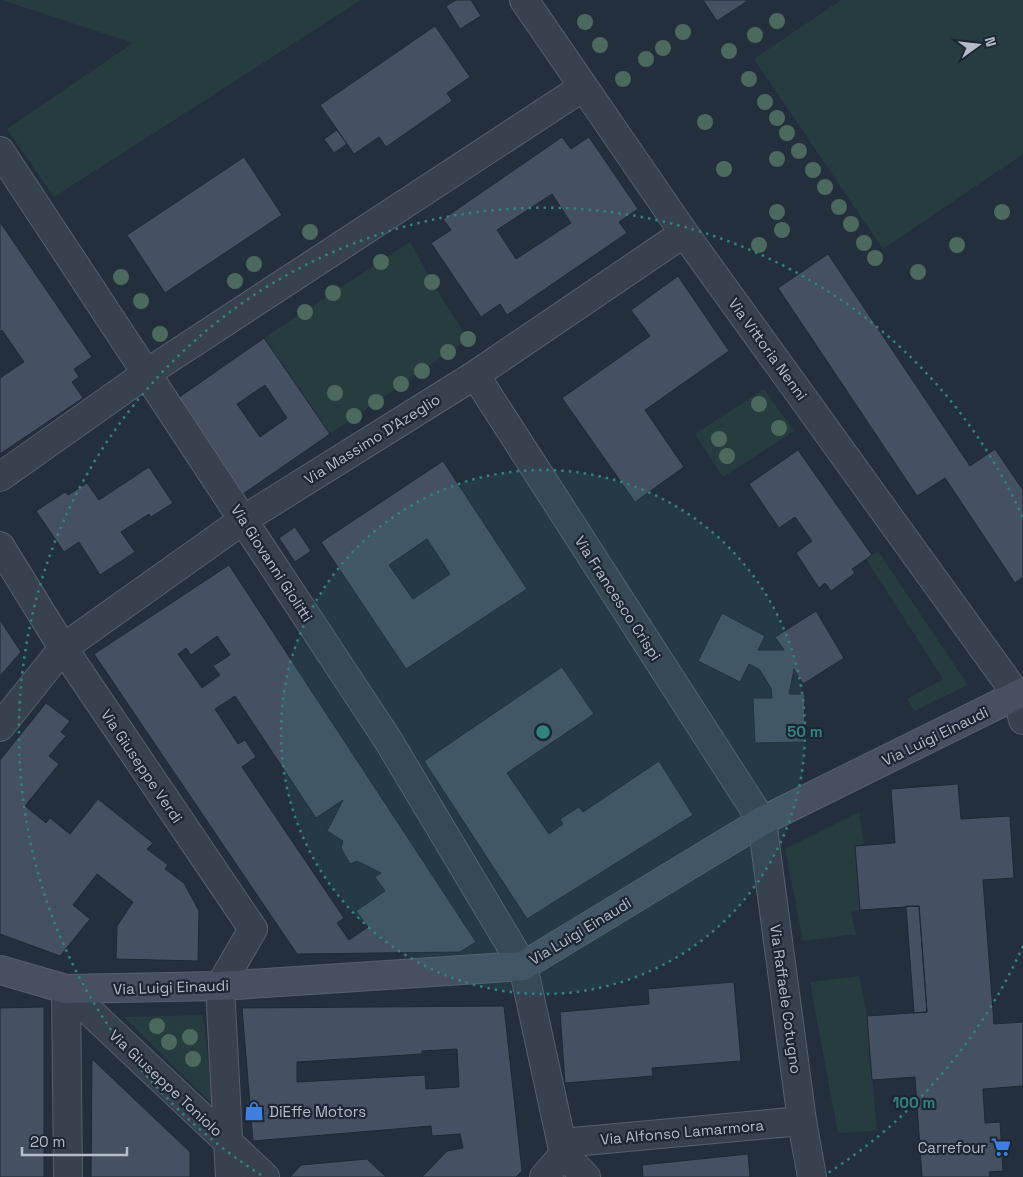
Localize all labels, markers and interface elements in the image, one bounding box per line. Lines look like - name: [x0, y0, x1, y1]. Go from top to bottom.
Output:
- north arrow: [953, 20, 1003, 70]
- text: N: [981, 35, 1000, 49]
- street label: Via Vittoria Nenni: [724, 294, 812, 404]
- street label: Via Massimo D'Azeglio: [300, 389, 444, 489]
- street label: Via Giovanni Giolitti: [227, 501, 317, 625]
- street label: Via Francesco Crispi: [571, 532, 665, 664]
- street label: Via Luigi Einaudi: [879, 702, 991, 770]
- street label: Via Giuseppe Verdi: [97, 705, 187, 827]
- text: 50 m: [787, 722, 823, 741]
- centre of rings: [534, 723, 552, 741]
- street label: Via Luigi Einaudi: [525, 893, 635, 969]
- street label: Via Raffaele Cotugno: [766, 923, 806, 1075]
- street label: Via Luigi Einaudi: [113, 975, 229, 999]
- street label: Via Giuseppe Toniolo: [105, 1025, 227, 1141]
- text: 100 m: [893, 1093, 935, 1112]
- shop icon: DiEffe Motors: [243, 1100, 265, 1122]
- place label: DiEffe Motors: [269, 1102, 366, 1121]
- street label: Via Alfonso Lamarmora: [599, 1115, 765, 1149]
- scale bar: [22, 1124, 128, 1156]
- text: 20 m: [30, 1132, 65, 1151]
- supermarket icon: Carrefour: [990, 1136, 1012, 1158]
- place label: Carrefour: [918, 1138, 986, 1157]

